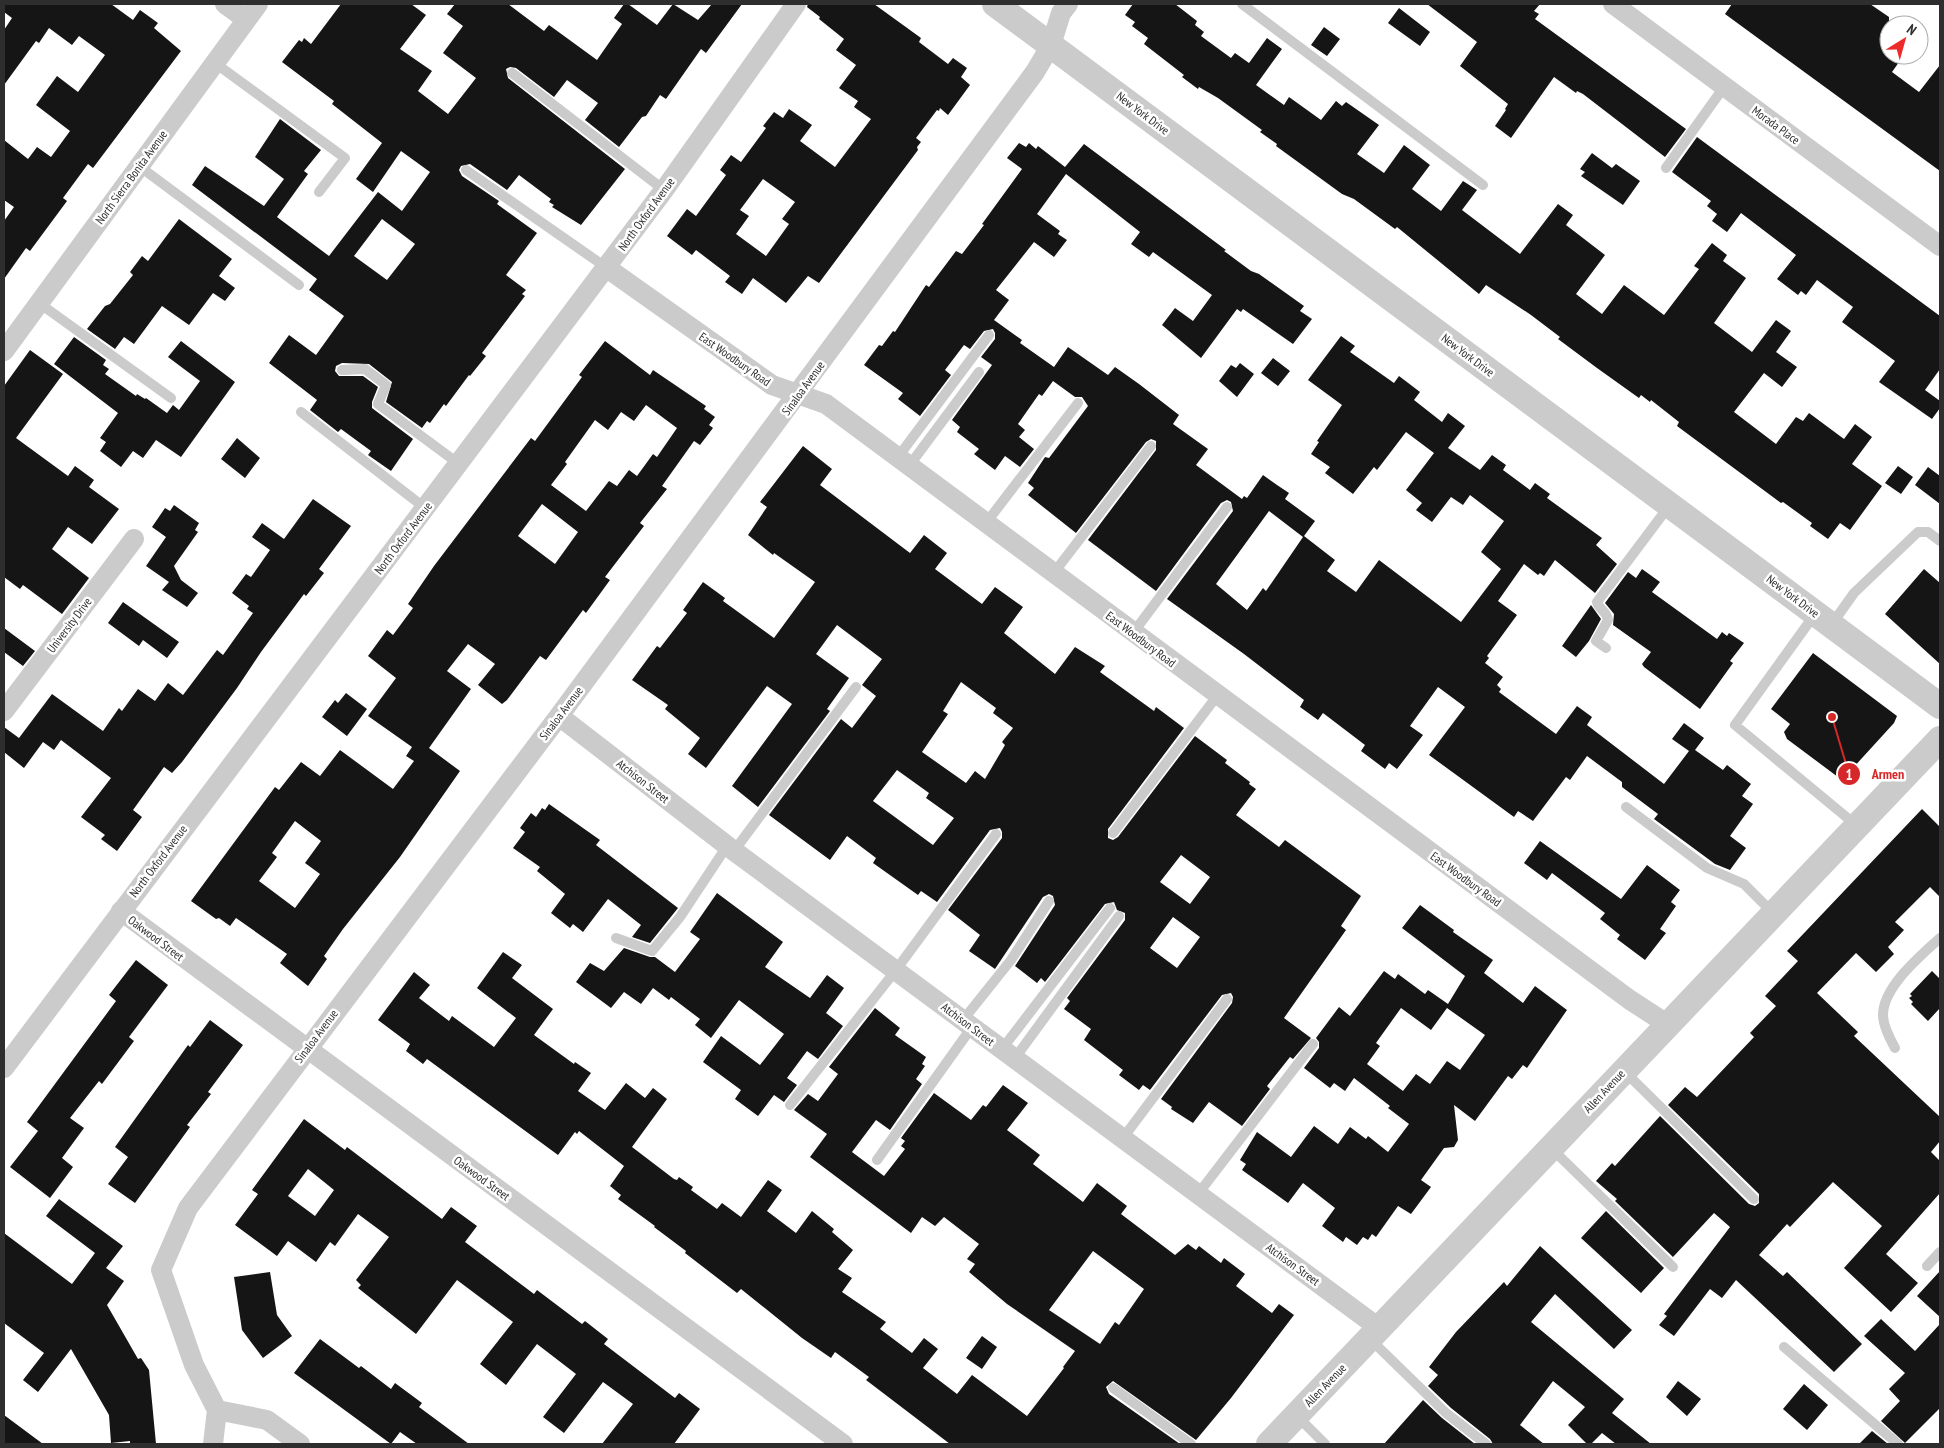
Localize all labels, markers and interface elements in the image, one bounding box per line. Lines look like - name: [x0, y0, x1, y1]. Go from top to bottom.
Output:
- north arrow: [1879, 15, 1929, 65]
- text: N: [1903, 20, 1920, 39]
- street label: New York Drive: [1114, 88, 1172, 138]
- street label: Morada Place: [1749, 103, 1803, 147]
- street label: North Sierra Bonita Avenue: [92, 127, 170, 227]
- street label: North Oxford Avenue: [614, 174, 678, 254]
- street label: East Woodbury Road: [696, 329, 774, 389]
- street label: New York Drive: [1439, 330, 1497, 380]
- street label: Sinaloa Avenue: [778, 358, 828, 418]
- street label: North Oxford Avenue: [371, 499, 435, 577]
- street label: New York Drive: [1764, 571, 1822, 621]
- street label: University Drive: [43, 594, 95, 656]
- street label: East Woodbury Road: [1103, 608, 1179, 670]
- street label: Sinaloa Avenue: [536, 683, 586, 743]
- street label: Atchison Street: [614, 756, 673, 807]
- callout: Armen: [1837, 760, 1914, 789]
- text: 1: [1845, 765, 1853, 784]
- text: Armen: [1871, 765, 1904, 783]
- street label: North Oxford Avenue: [126, 822, 190, 900]
- street label: East Woodbury Road: [1428, 848, 1504, 910]
- street label: Oakwood Street: [125, 912, 187, 964]
- street label: Atchison Street: [938, 999, 998, 1049]
- street label: Sinaloa Avenue: [291, 1006, 341, 1066]
- street label: Allen Avenue: [1580, 1066, 1628, 1116]
- street label: Oakwood Street: [451, 1153, 514, 1204]
- street label: Atchison Street: [1263, 1239, 1323, 1289]
- street label: Allen Avenue: [1301, 1360, 1349, 1410]

